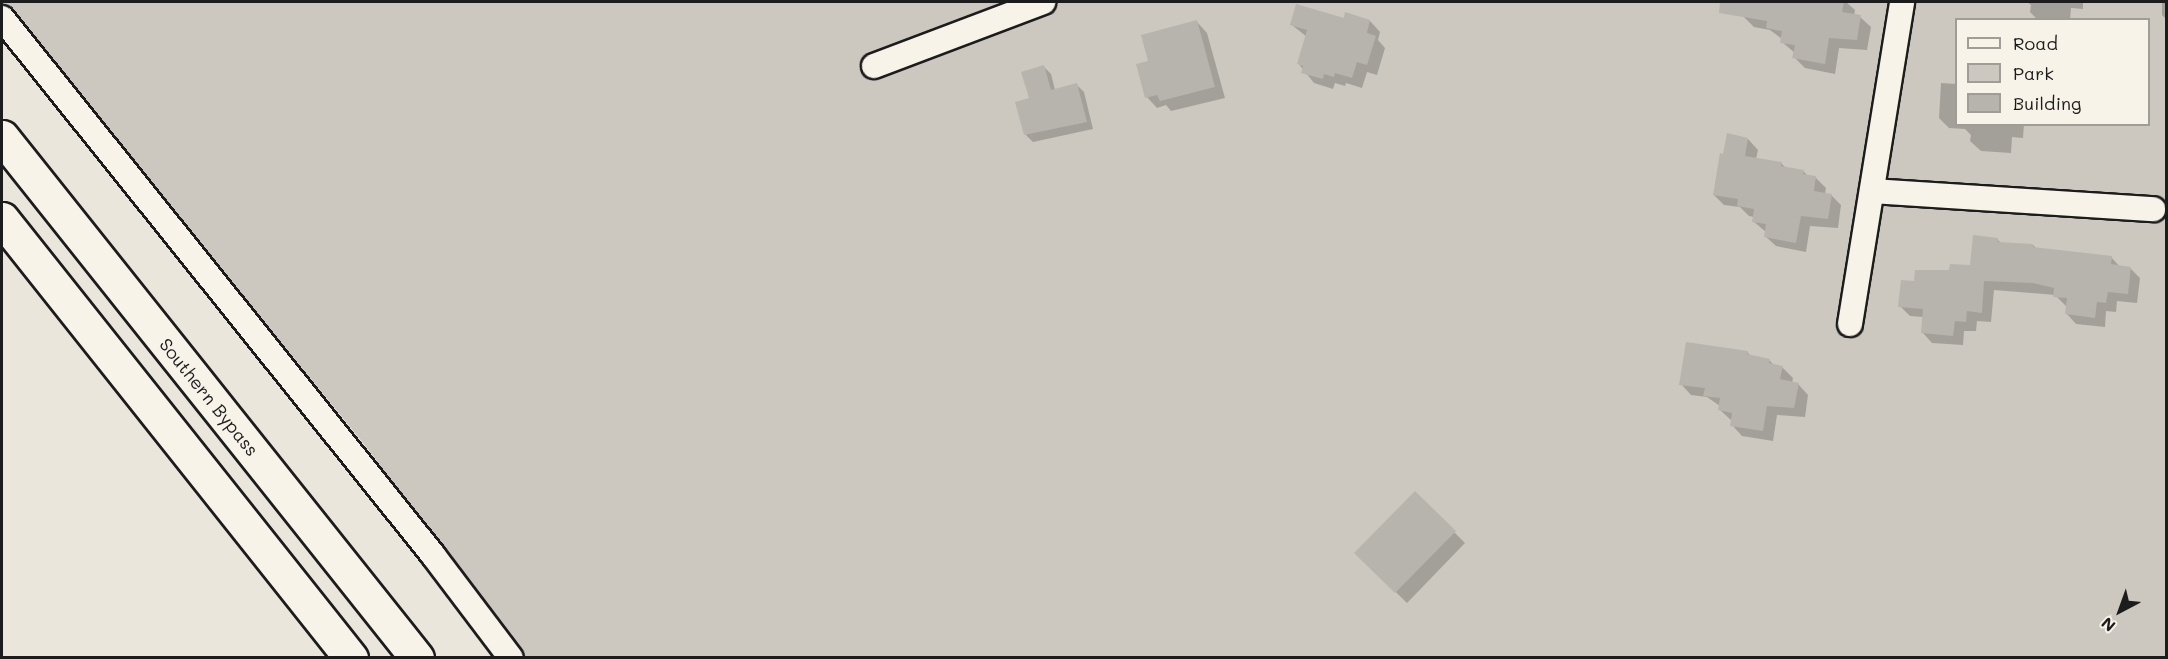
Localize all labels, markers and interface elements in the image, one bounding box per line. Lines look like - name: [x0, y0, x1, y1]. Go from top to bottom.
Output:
- legend: [1955, 18, 2150, 126]
- text: Road: [2013, 31, 2058, 55]
- text: Park: [2013, 61, 2054, 85]
- text: Building: [2013, 91, 2081, 115]
- street label: Southern Bypass: [155, 334, 263, 460]
- north arrow: [2090, 581, 2150, 641]
- text: N: [2096, 613, 2119, 637]

